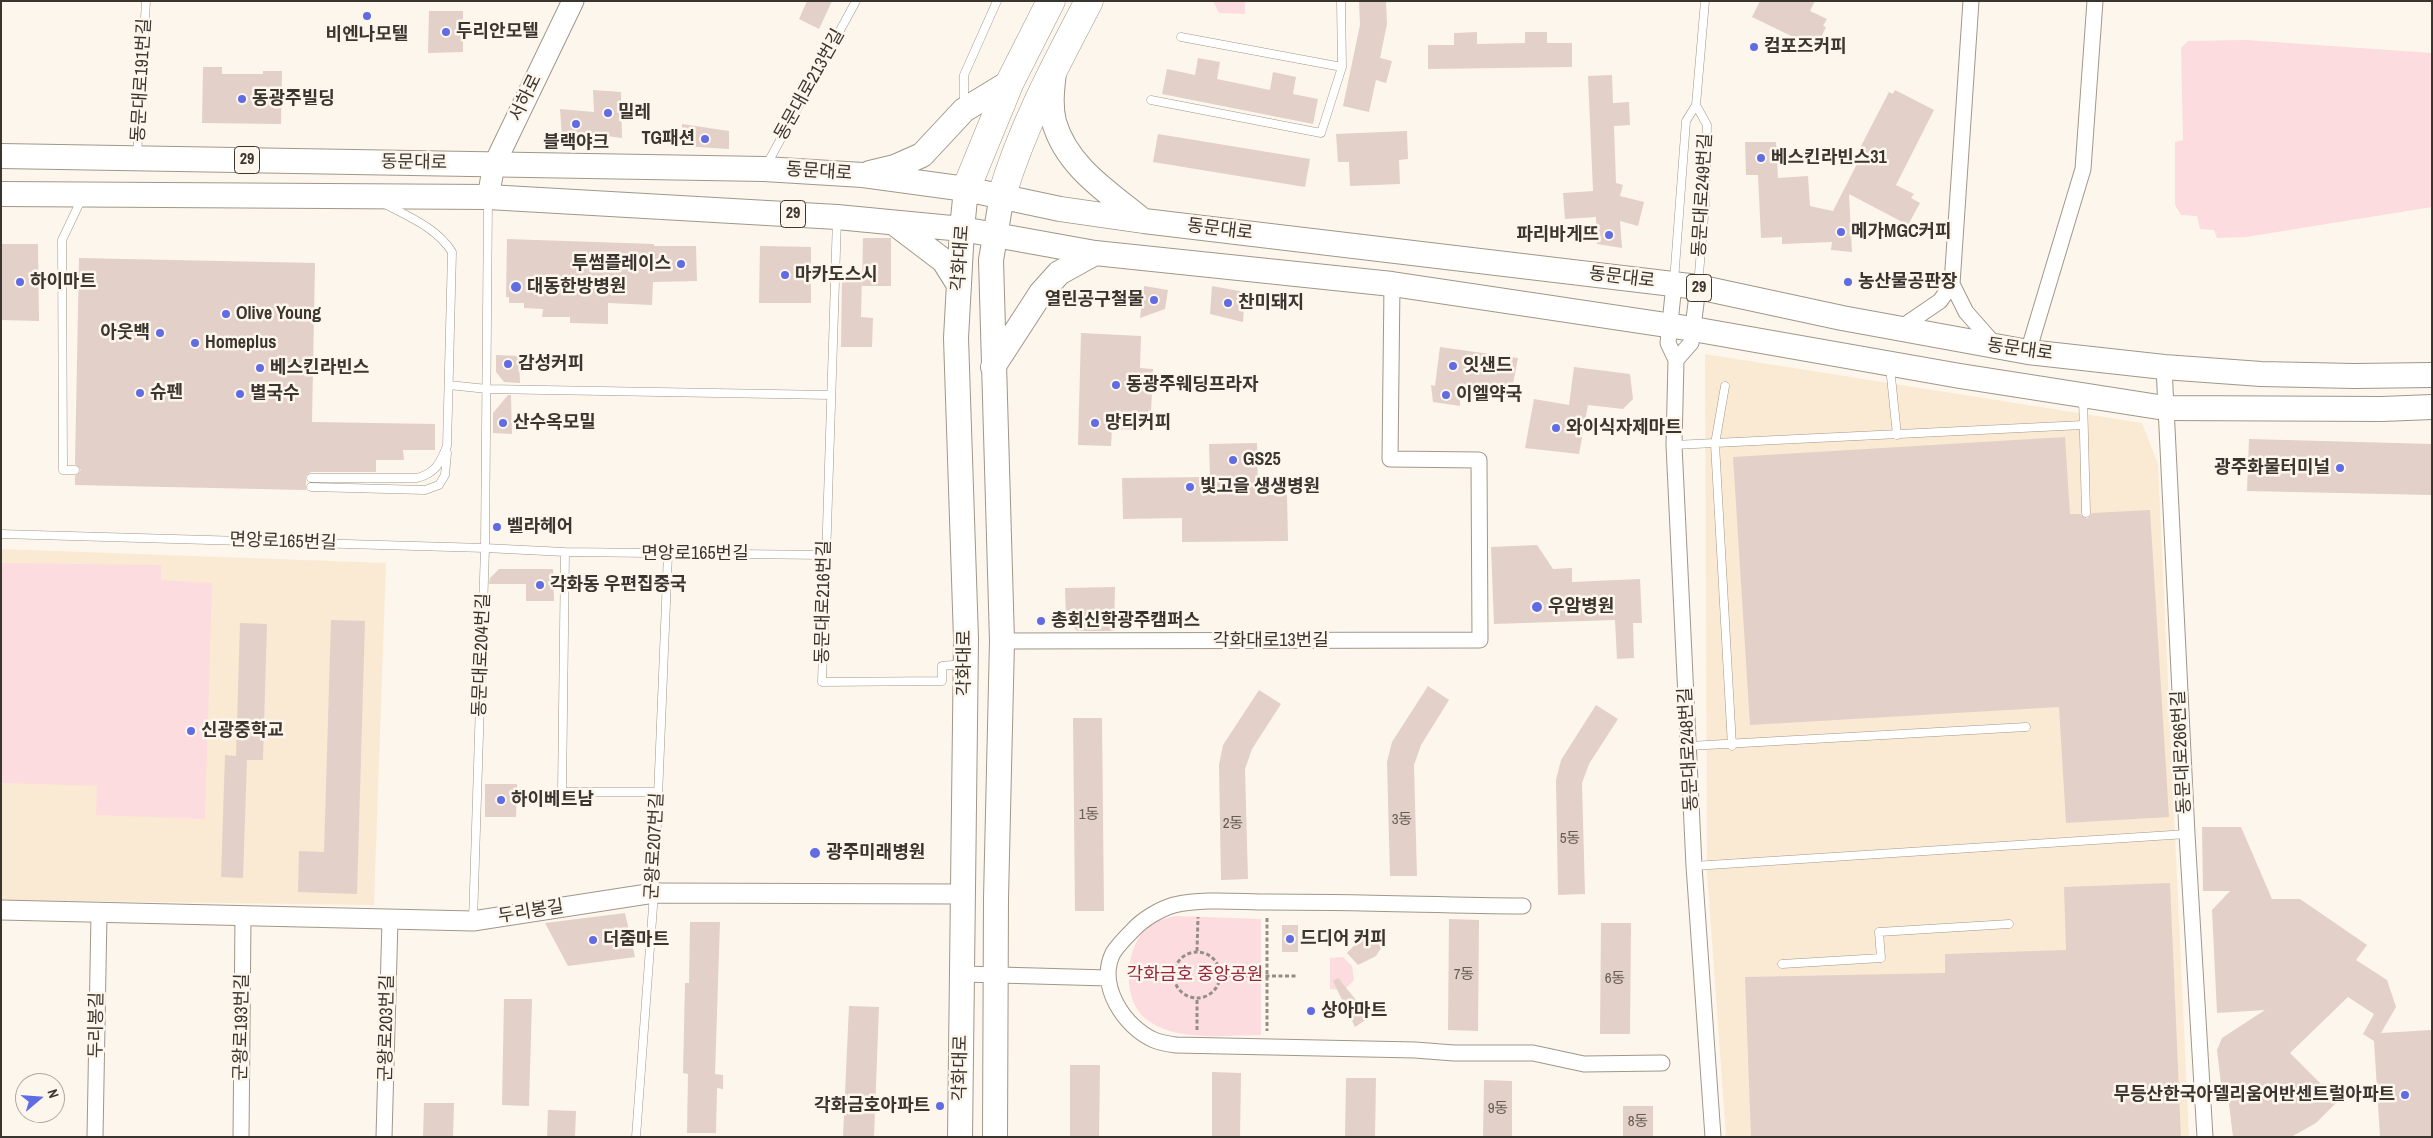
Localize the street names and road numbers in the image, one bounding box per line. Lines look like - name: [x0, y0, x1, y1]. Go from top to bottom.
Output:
- street label: 동문대로191번길: [128, 18, 156, 142]
- street label: 동문대로213번길: [770, 26, 850, 144]
- street label: 서하로: [505, 71, 547, 125]
- street label: 동문대로249번길: [1689, 133, 1717, 257]
- road number: 29: [234, 146, 260, 174]
- street label: 동문대로: [381, 152, 447, 174]
- street label: 동문대로: [785, 159, 853, 185]
- road number: 29: [780, 200, 806, 228]
- street label: 동문대로: [1186, 215, 1254, 245]
- street label: 각화대로: [948, 224, 974, 292]
- street label: 동문대로: [1588, 263, 1656, 293]
- road number: 29: [1686, 274, 1712, 302]
- street label: 동문대로: [1986, 335, 2054, 365]
- street label: 면앙로165번길: [229, 529, 337, 555]
- street label: 동문대로216번길: [812, 540, 836, 664]
- street label: 면앙로165번길: [641, 543, 749, 565]
- street label: 동문대로204번길: [469, 593, 495, 717]
- street label: 각화대로: [954, 630, 976, 696]
- street label: 각화대로13번길: [1213, 630, 1329, 652]
- street label: 동문대로248번길: [1675, 687, 1703, 811]
- street label: 동문대로266번길: [2168, 690, 2196, 814]
- street label: 군왕로207번길: [641, 792, 669, 900]
- street label: 두리봉길: [497, 896, 565, 928]
- street label: 군왕로193번길: [230, 973, 254, 1081]
- street label: 군왕로203번길: [375, 974, 399, 1082]
- street label: 두리봉길: [86, 992, 108, 1058]
- street label: 각화대로: [950, 1035, 972, 1101]

